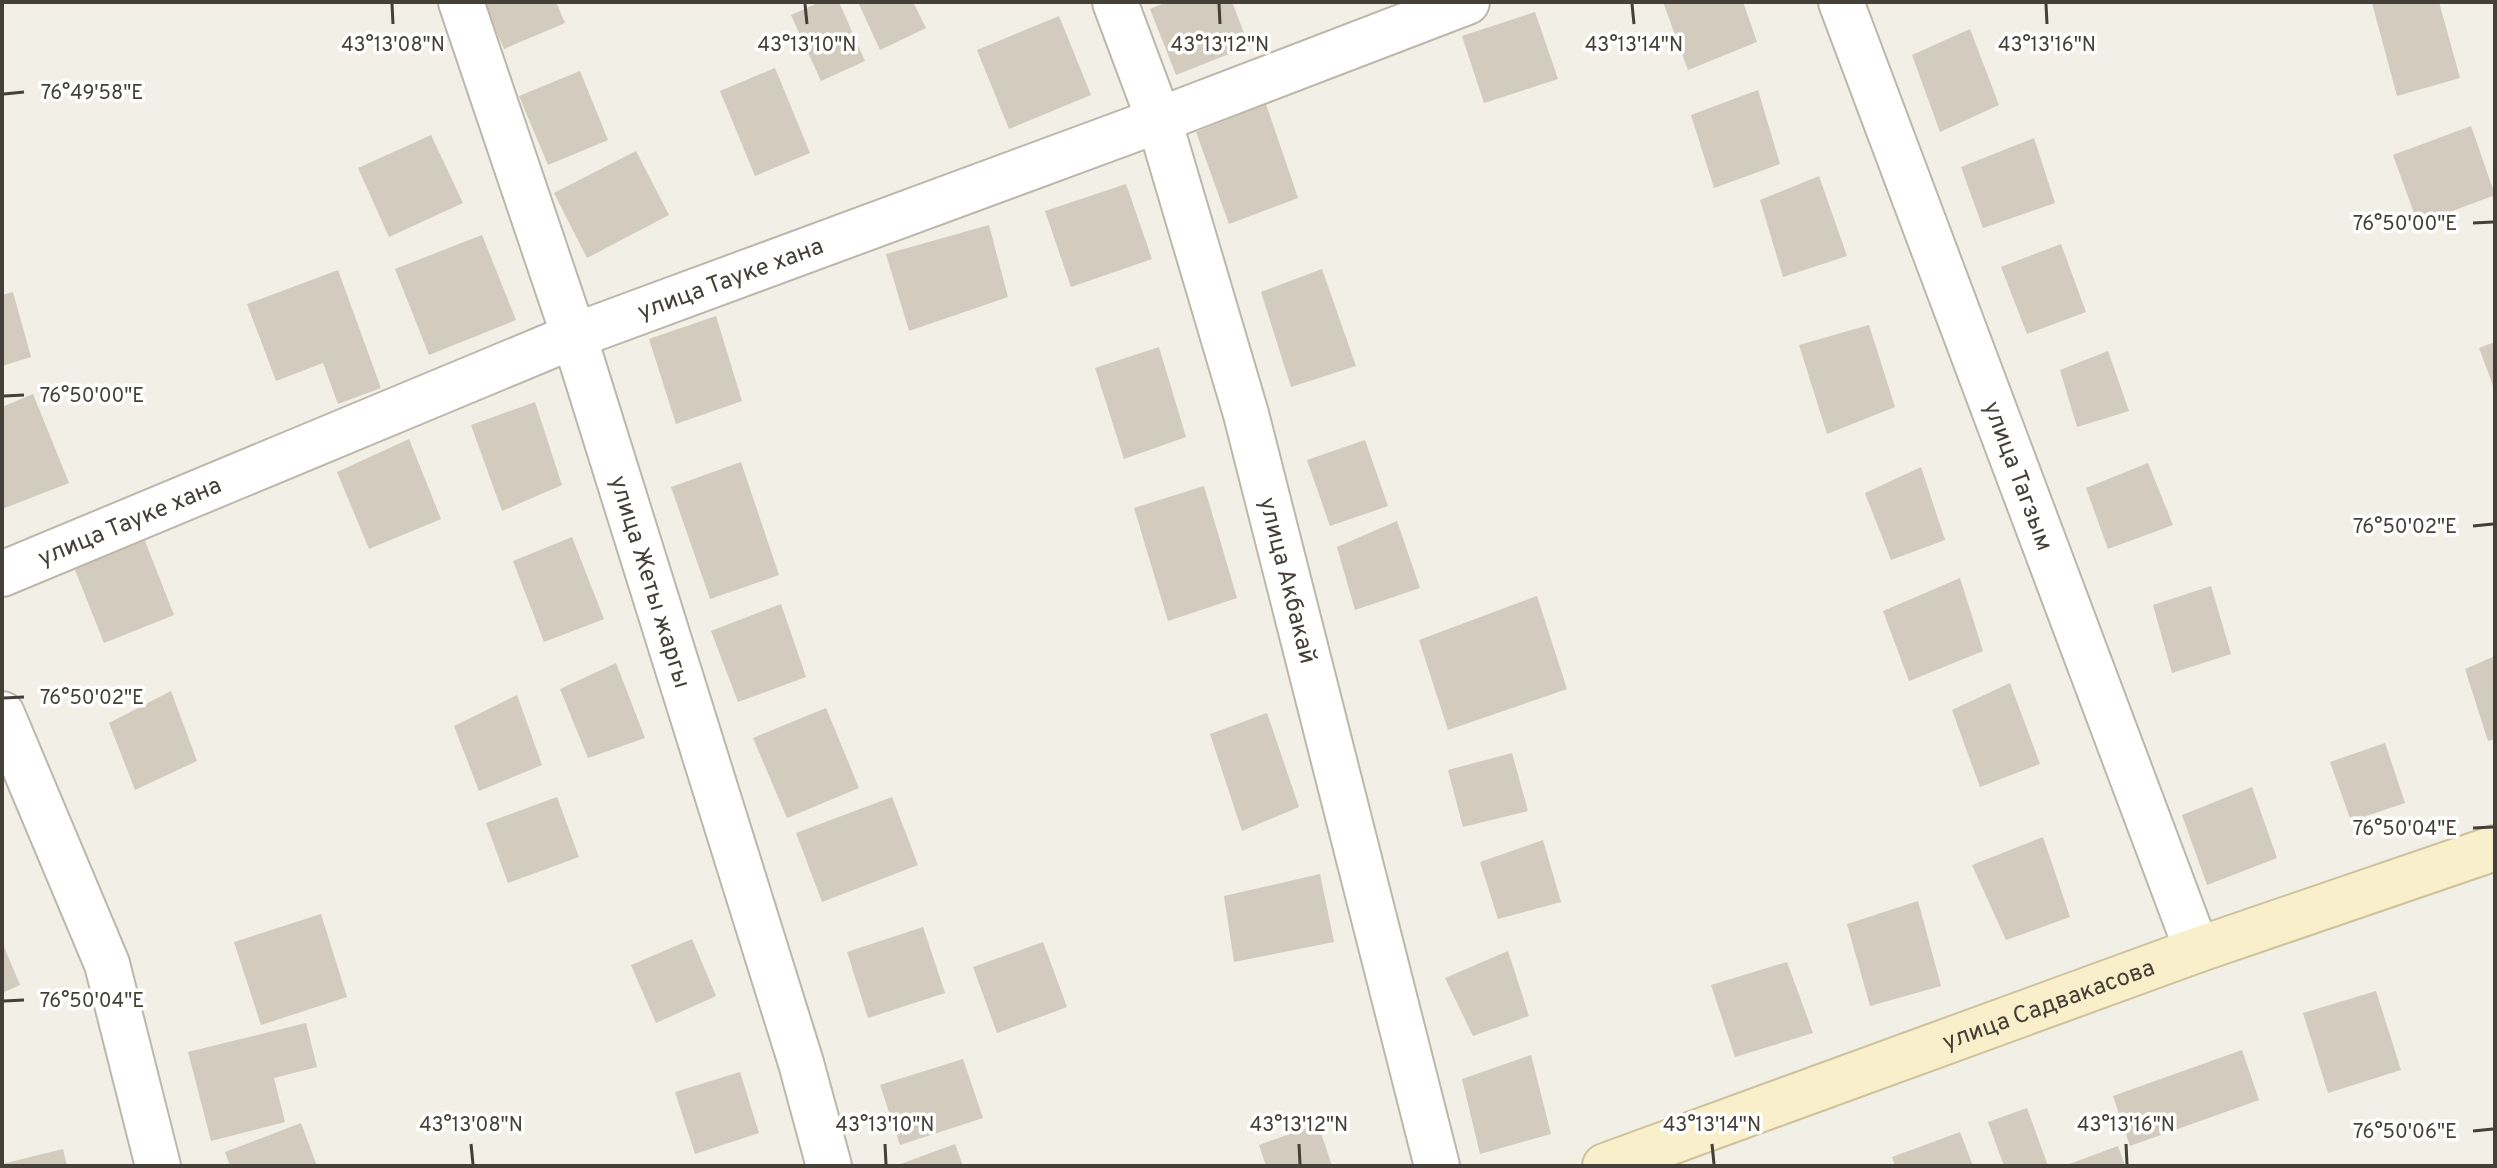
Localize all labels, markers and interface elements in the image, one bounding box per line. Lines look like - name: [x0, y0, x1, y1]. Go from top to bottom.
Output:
- text: 43°13'08"N: [341, 33, 445, 59]
- text: 43°13'10"N: [758, 33, 856, 59]
- text: 43°13'12"N: [1171, 33, 1269, 59]
- text: 43°13'14"N: [1585, 33, 1683, 59]
- text: 43°13'16"N: [1998, 33, 2096, 59]
- text: 76°49'58"E: [41, 81, 143, 107]
- text: 76°50'00"E: [2353, 212, 2457, 238]
- street label: улица Тауке хана: [634, 232, 828, 328]
- text: 76°50'00"E: [40, 384, 144, 410]
- street label: улица Тагзым: [1975, 397, 2059, 555]
- street label: улица Тауке хана: [34, 471, 226, 574]
- street label: улица Жеты жаргы: [602, 472, 696, 692]
- street label: улица Акбакай: [1251, 494, 1322, 667]
- text: 76°50'02"E: [2353, 515, 2457, 541]
- text: 76°50'02"E: [40, 686, 144, 712]
- text: 76°50'04"E: [2353, 817, 2457, 843]
- street label: улица Садвакасова: [1939, 954, 2159, 1059]
- text: 76°50'04"E: [40, 989, 144, 1015]
- text: 43°13'08"N: [419, 1113, 523, 1139]
- text: 43°13'10"N: [836, 1113, 934, 1139]
- text: 43°13'12"N: [1250, 1113, 1348, 1139]
- text: 43°13'14"N: [1663, 1113, 1761, 1139]
- text: 43°13'16"N: [2077, 1113, 2175, 1139]
- text: 76°50'06"E: [2353, 1120, 2457, 1146]

